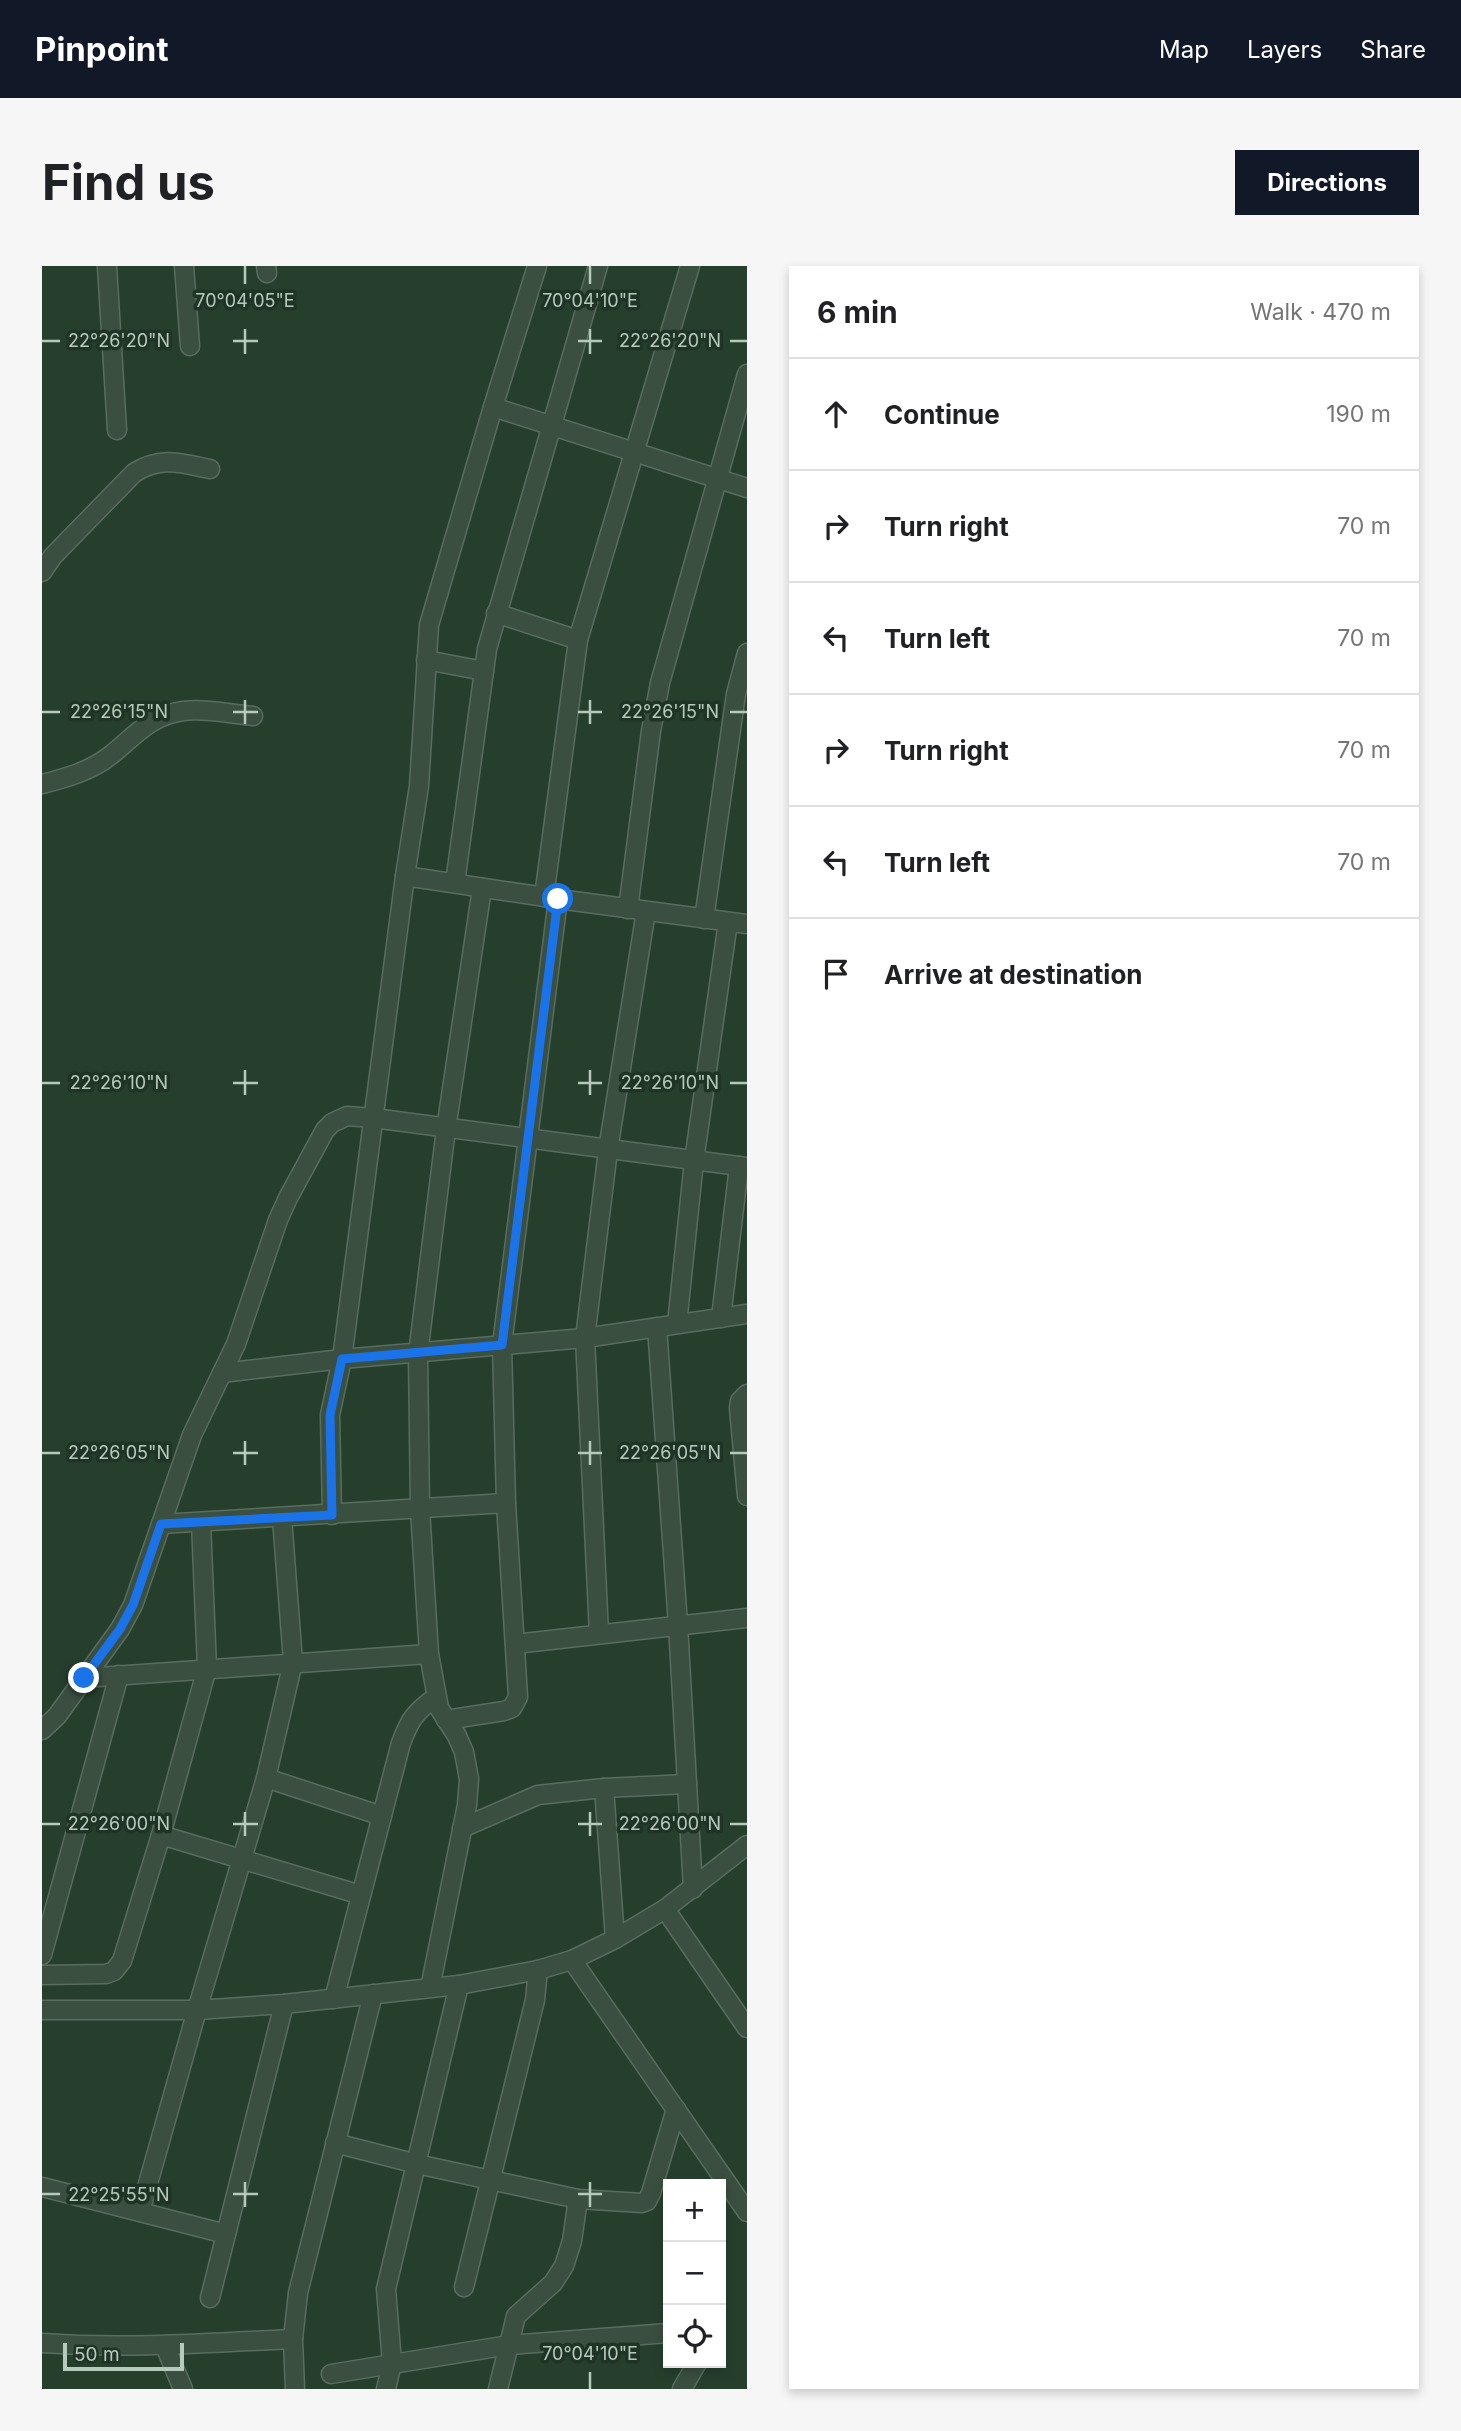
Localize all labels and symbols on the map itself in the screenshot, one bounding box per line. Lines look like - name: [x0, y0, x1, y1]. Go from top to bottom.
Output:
- text: 70°04'05"E: [195, 290, 295, 311]
- text: 70°04'10"E: [542, 290, 638, 311]
- text: 22°26'20"N: [68, 330, 170, 351]
- text: 22°26'20"N: [619, 330, 721, 351]
- text: 22°26'15"N: [70, 701, 168, 722]
- text: 22°26'15"N: [621, 701, 719, 722]
- route start: [542, 883, 573, 914]
- text: 22°26'10"N: [70, 1072, 168, 1093]
- text: 22°26'10"N: [621, 1072, 719, 1093]
- text: 22°26'05"N: [68, 1442, 170, 1463]
- text: 22°26'05"N: [619, 1442, 721, 1463]
- route end: [68, 1662, 99, 1693]
- text: 22°26'00"N: [68, 1813, 170, 1834]
- text: 22°26'00"N: [619, 1813, 721, 1834]
- text: 22°25'55"N: [68, 2184, 170, 2205]
- scale bar: [63, 2340, 184, 2372]
- text: 70°04'10"E: [542, 2343, 638, 2364]

